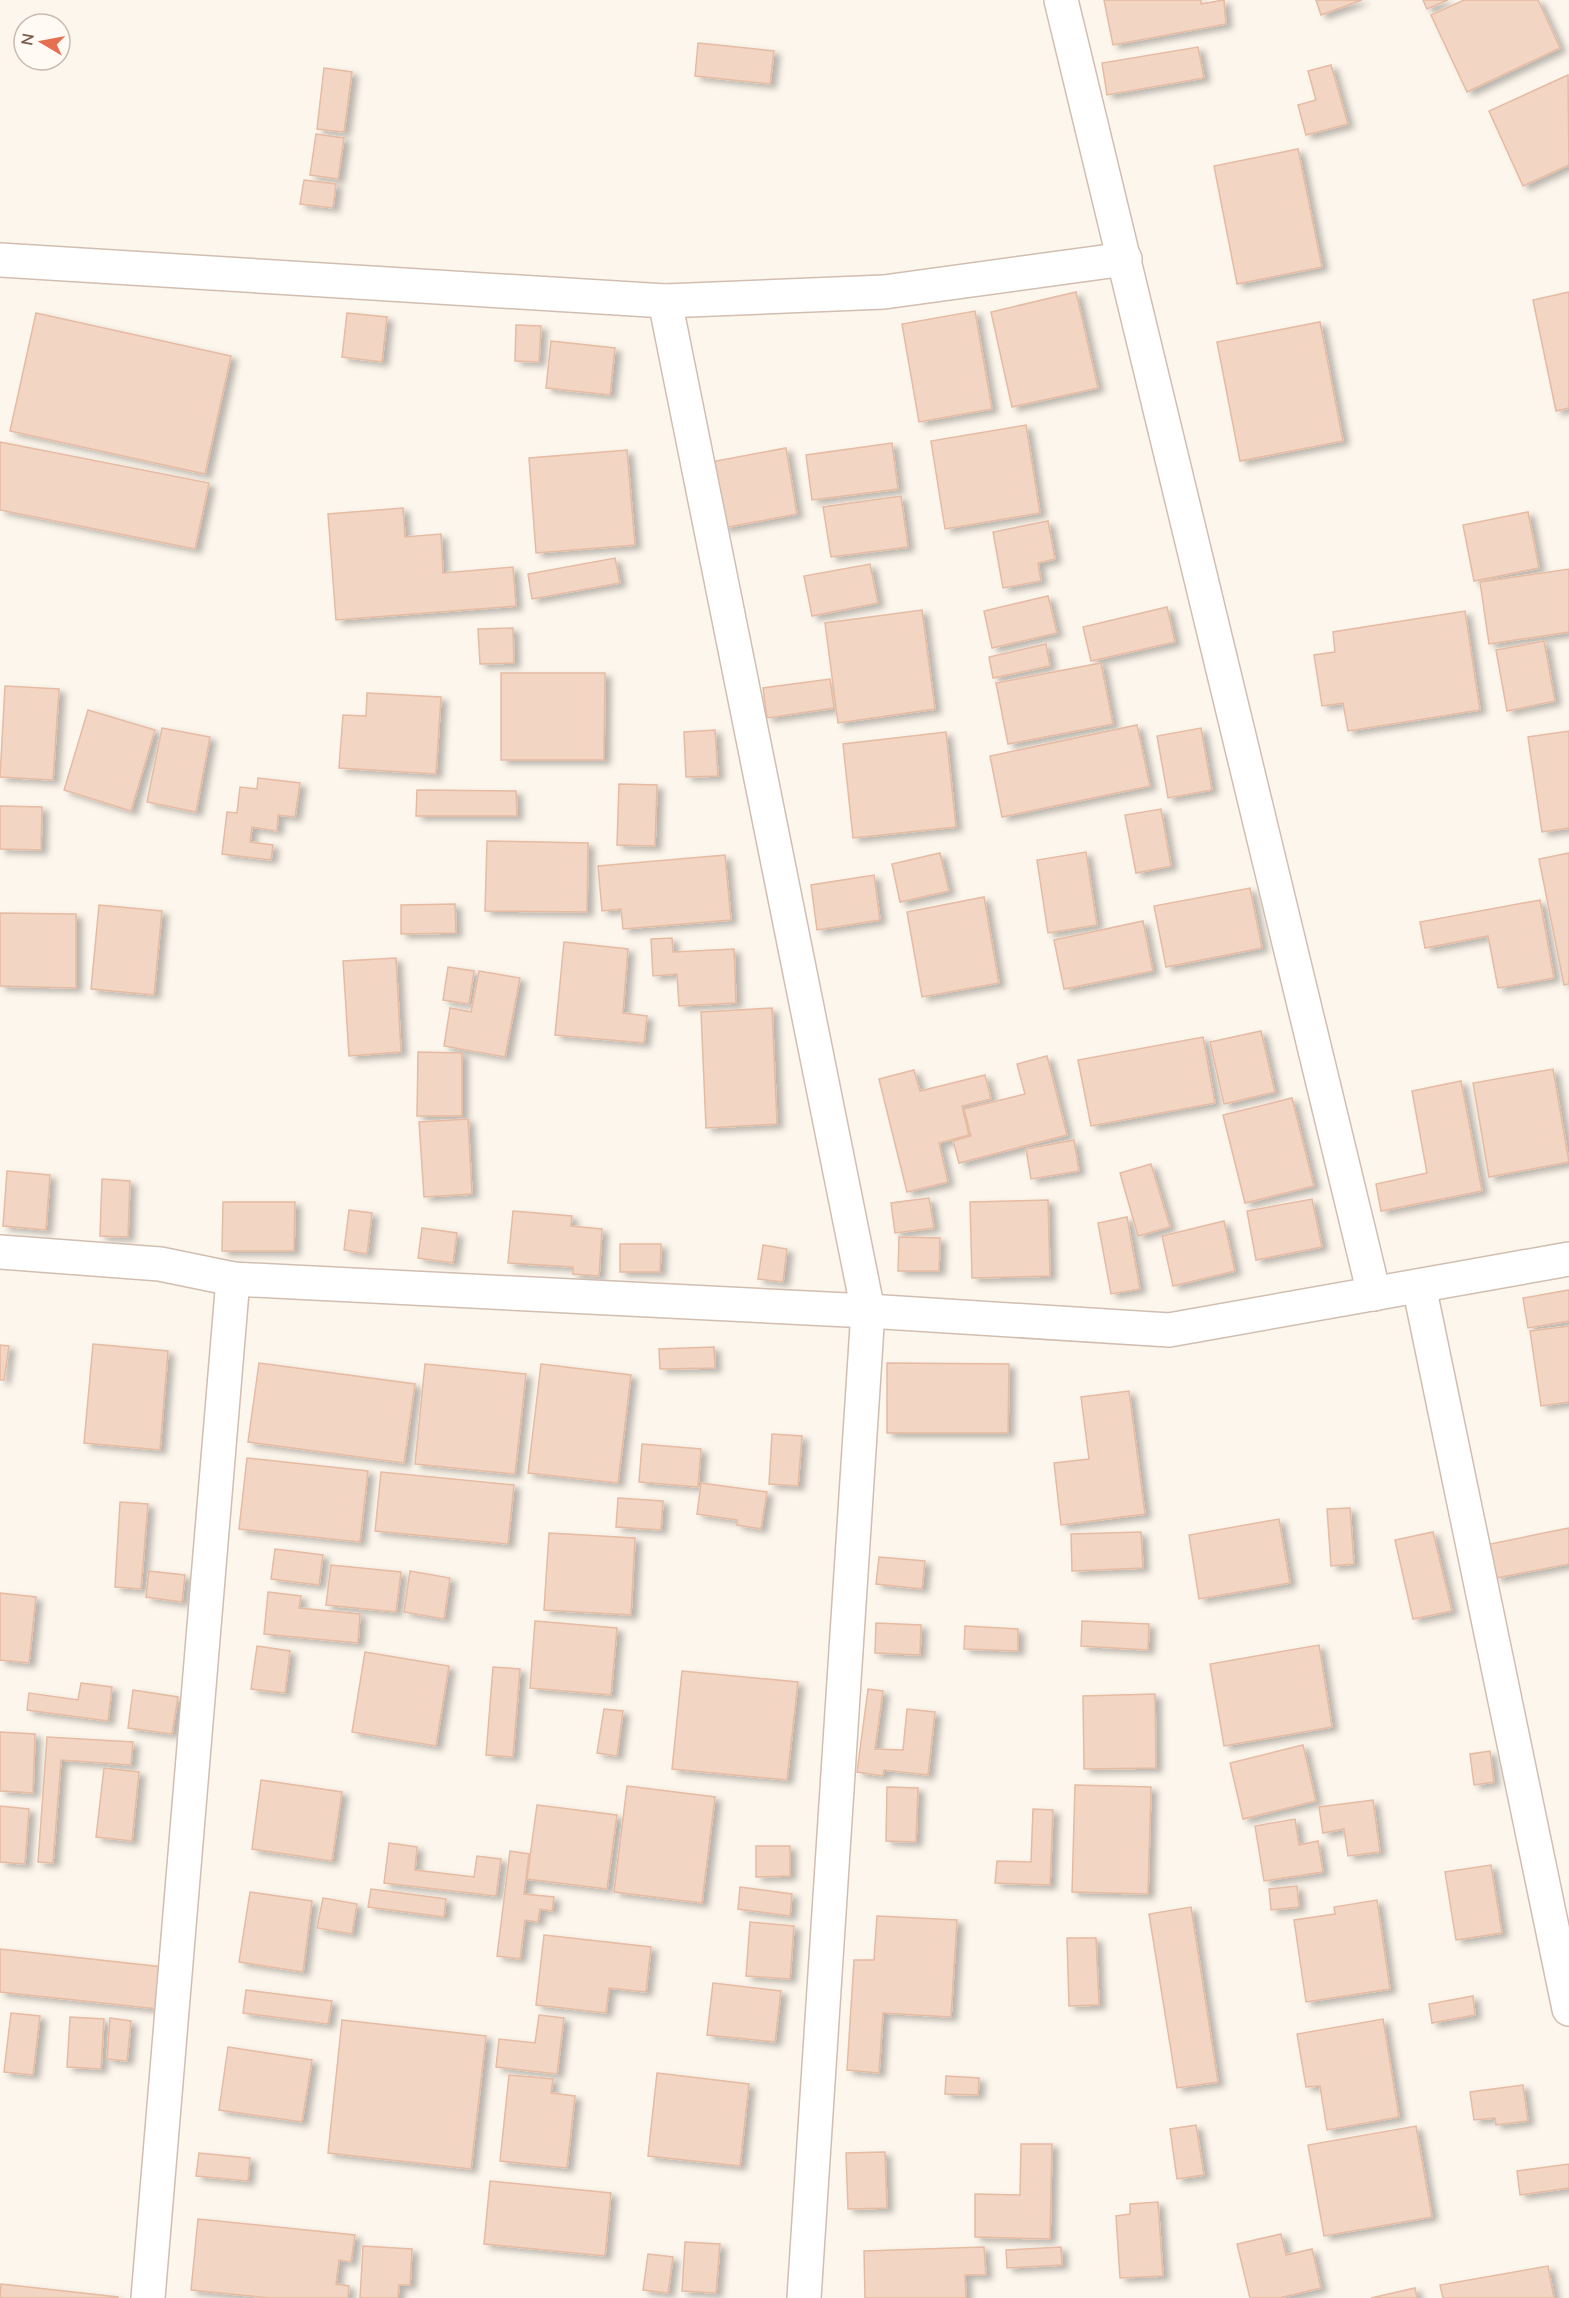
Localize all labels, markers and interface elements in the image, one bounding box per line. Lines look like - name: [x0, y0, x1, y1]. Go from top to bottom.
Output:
- north arrow: [12, 12, 72, 72]
- text: N: [16, 32, 40, 47]

